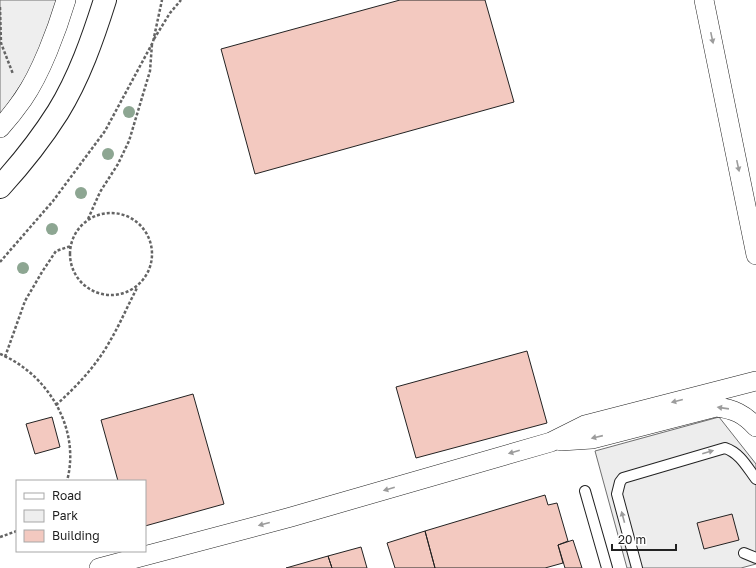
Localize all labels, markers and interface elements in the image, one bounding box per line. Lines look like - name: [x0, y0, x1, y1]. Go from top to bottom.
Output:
- one-way arrow: [709, 32, 715, 44]
- one-way arrow: [735, 159, 741, 172]
- one-way arrow: [671, 399, 684, 405]
- one-way arrow: [717, 405, 729, 411]
- one-way arrow: [591, 435, 603, 441]
- one-way arrow: [507, 449, 519, 455]
- one-way arrow: [702, 449, 714, 455]
- legend: [16, 480, 146, 552]
- one-way arrow: [383, 486, 395, 492]
- text: Road: [52, 488, 81, 503]
- text: Park: [52, 508, 78, 523]
- one-way arrow: [620, 511, 626, 523]
- one-way arrow: [258, 521, 270, 527]
- scale bar: [612, 526, 676, 552]
- text: Building: [52, 528, 100, 543]
- text: 20 m: [618, 532, 646, 547]

